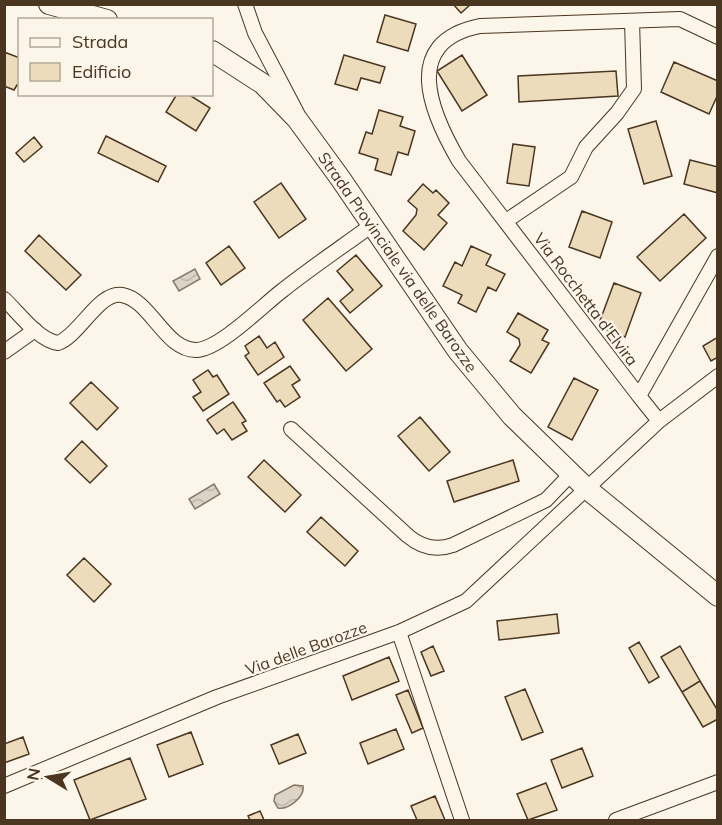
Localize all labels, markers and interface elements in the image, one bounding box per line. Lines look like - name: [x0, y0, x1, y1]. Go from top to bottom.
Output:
- legend: [18, 18, 213, 96]
- text: Strada: [72, 30, 128, 53]
- text: Edificio: [72, 60, 131, 83]
- street label: Strada Provinciale via delle Barozze: [314, 148, 482, 376]
- street label: Via Rocchetta d'Elvira: [529, 229, 643, 369]
- street label: Via delle Barozze: [242, 617, 370, 679]
- north arrow: [18, 747, 78, 807]
- text: N: [22, 766, 44, 782]

